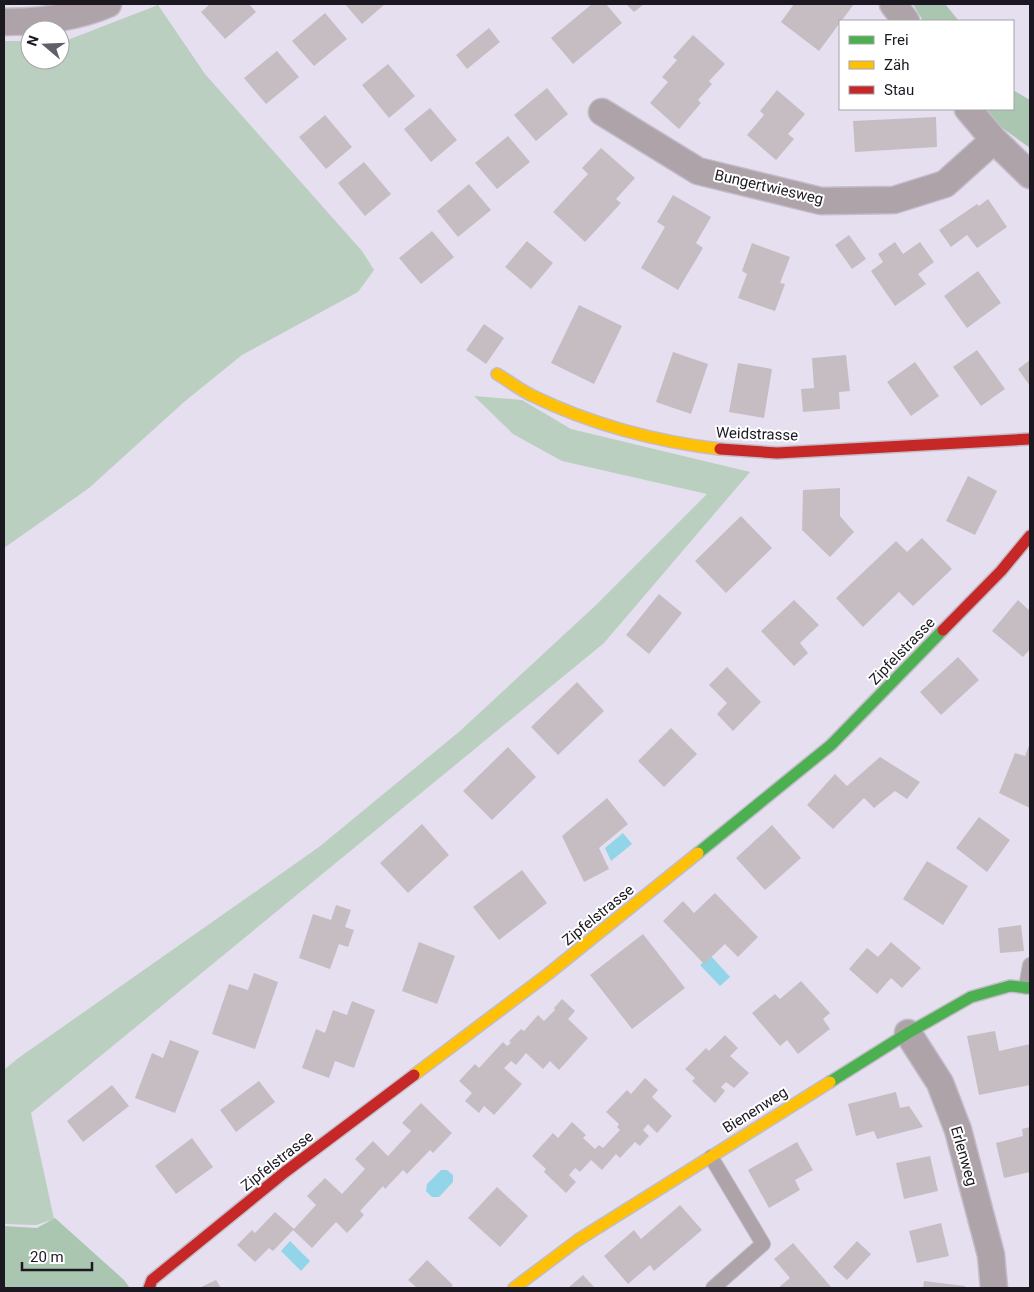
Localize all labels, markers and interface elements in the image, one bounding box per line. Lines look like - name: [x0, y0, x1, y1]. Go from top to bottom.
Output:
- north arrow: [20, 20, 70, 70]
- legend: [839, 20, 1014, 110]
- text: Frei: [884, 31, 909, 49]
- text: N: [24, 33, 42, 48]
- text: Zäh: [884, 56, 909, 74]
- text: Stau: [884, 81, 914, 99]
- street label: Bungertwiesweg: [713, 166, 825, 208]
- street label: Weidstrasse: [716, 424, 798, 444]
- street label: Zipfelstrasse: [865, 614, 939, 688]
- street label: Zipfelstrasse: [559, 881, 637, 949]
- street label: Bienenweg: [719, 1083, 791, 1137]
- street label: Erlenweg: [947, 1124, 981, 1188]
- street label: Zipfelstrasse: [237, 1127, 317, 1195]
- scale bar: [22, 1240, 92, 1272]
- text: 20 m: [30, 1248, 64, 1266]

